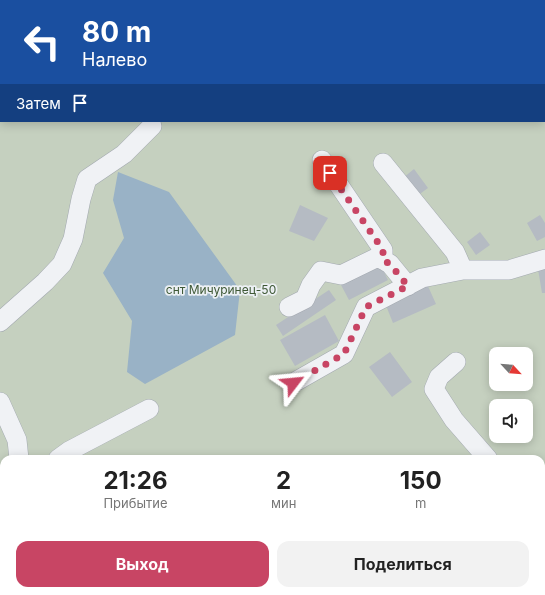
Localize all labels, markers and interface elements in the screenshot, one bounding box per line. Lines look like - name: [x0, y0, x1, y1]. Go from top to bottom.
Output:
- text: 80 m: [82, 15, 151, 49]
- icon: left: [16, 16, 68, 68]
- text: Налево: [82, 49, 147, 70]
- icon: arrive: [69, 92, 91, 114]
- text: Затем: [16, 94, 61, 113]
- pin: [313, 156, 347, 190]
- icon: arrive: [319, 162, 341, 184]
- park label: снт Мичуринец-50: [166, 282, 276, 297]
- north arrow: [489, 347, 533, 391]
- map controls: [489, 347, 533, 443]
- position arrow: [272, 362, 314, 404]
- button: sound: [489, 399, 533, 443]
- text: 21:26: [103, 466, 168, 495]
- text: 2: [276, 466, 291, 495]
- text: 150: [400, 466, 442, 495]
- text: Прибытие: [103, 495, 168, 511]
- text: мин: [271, 495, 296, 511]
- text: m: [415, 495, 426, 511]
- button: Выход: [16, 541, 269, 587]
- button: Поделиться: [277, 541, 529, 587]

